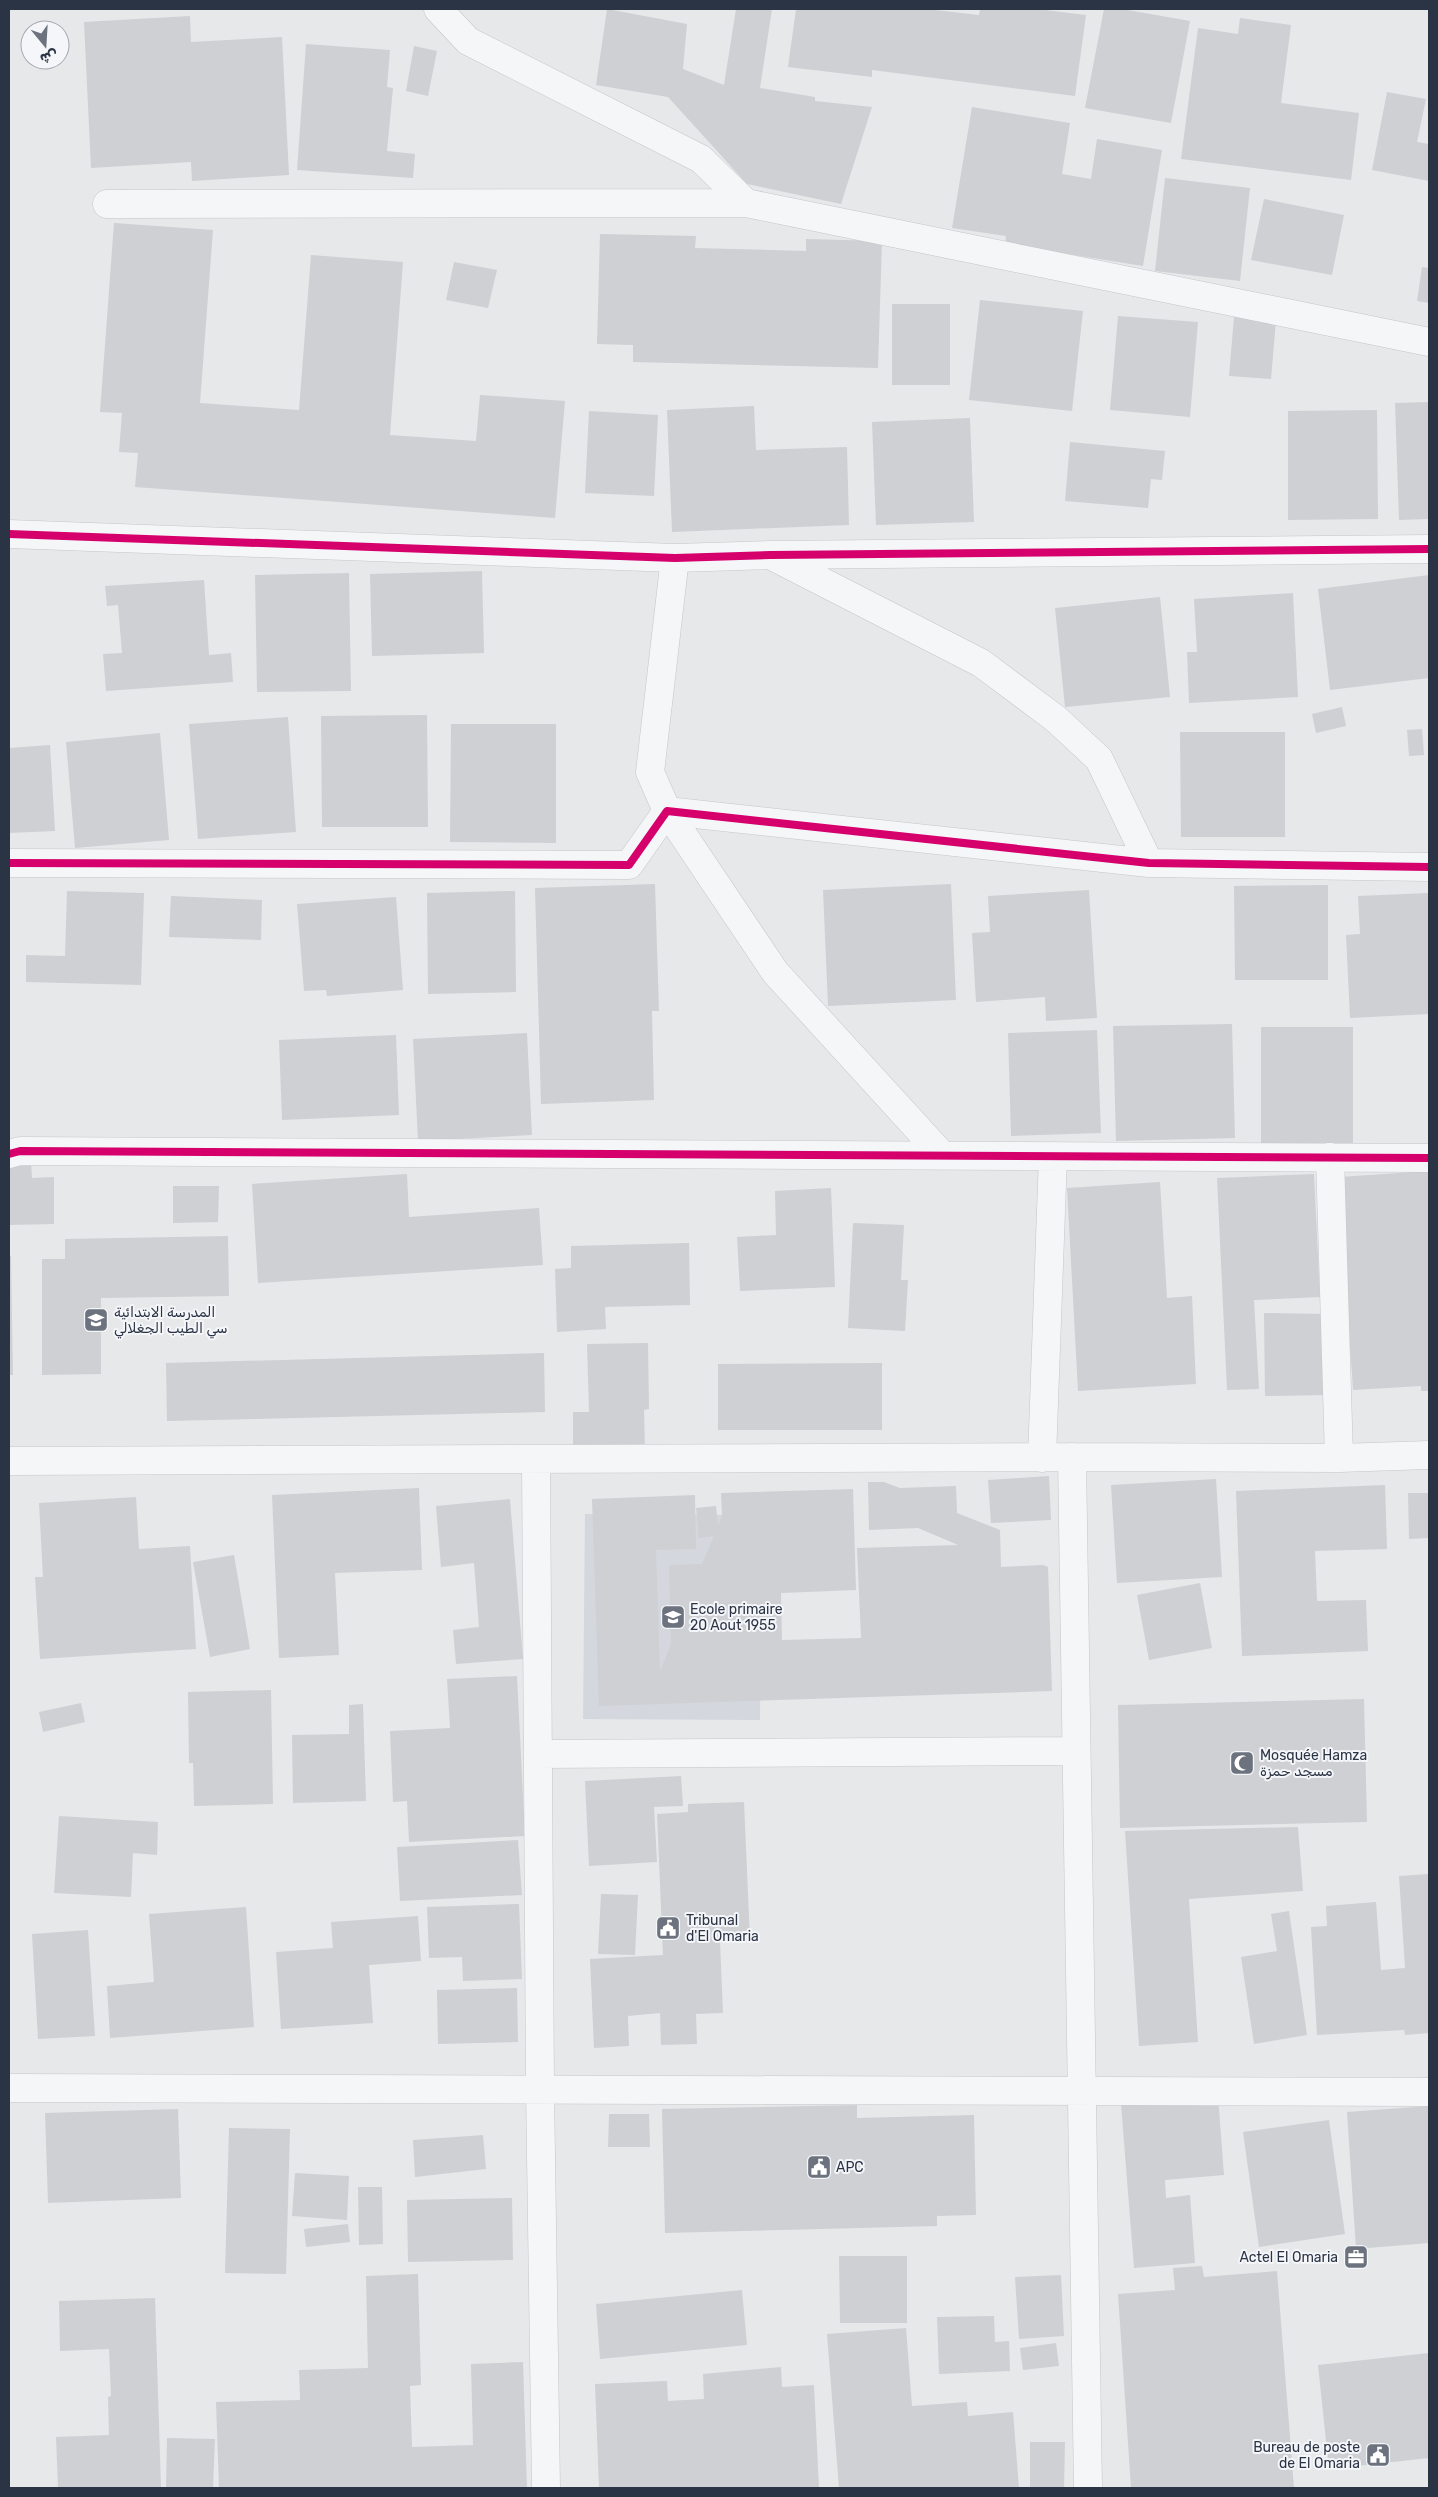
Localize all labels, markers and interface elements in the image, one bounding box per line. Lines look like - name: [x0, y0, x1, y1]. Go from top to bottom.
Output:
- north arrow: [20, 20, 70, 70]
- text: ش: [38, 46, 60, 68]
- place label: المدرسة الابتدائية سي الطيب الجغلالي: [114, 1304, 227, 1339]
- school or university icon: المدرسة الابتدائية سي الطيب الجغلالي: [83, 1307, 109, 1333]
- place label: Ecole primaire 20 Aout 1955: [690, 1601, 783, 1634]
- school or university icon: Ecole primaire 20 Aout 1955: [660, 1604, 686, 1630]
- place label: Mosquée Hamza مسجد حمزة: [1260, 1747, 1367, 1780]
- mosque icon: Mosquée Hamza مسجد حمزة: [1229, 1750, 1255, 1776]
- place label: Tribunal d'El Omaria: [686, 1912, 759, 1945]
- public building icon: Tribunal d'El Omaria: [655, 1915, 681, 1941]
- public building icon: APC: [806, 2154, 832, 2180]
- place label: APC: [836, 2159, 864, 2176]
- office icon: Actel El Omaria: [1343, 2244, 1369, 2270]
- place label: Actel El Omaria: [1239, 2249, 1338, 2266]
- place label: Bureau de poste de El Omaria: [1253, 2439, 1360, 2472]
- public building icon: Bureau de poste de El Omaria: [1365, 2442, 1391, 2468]

